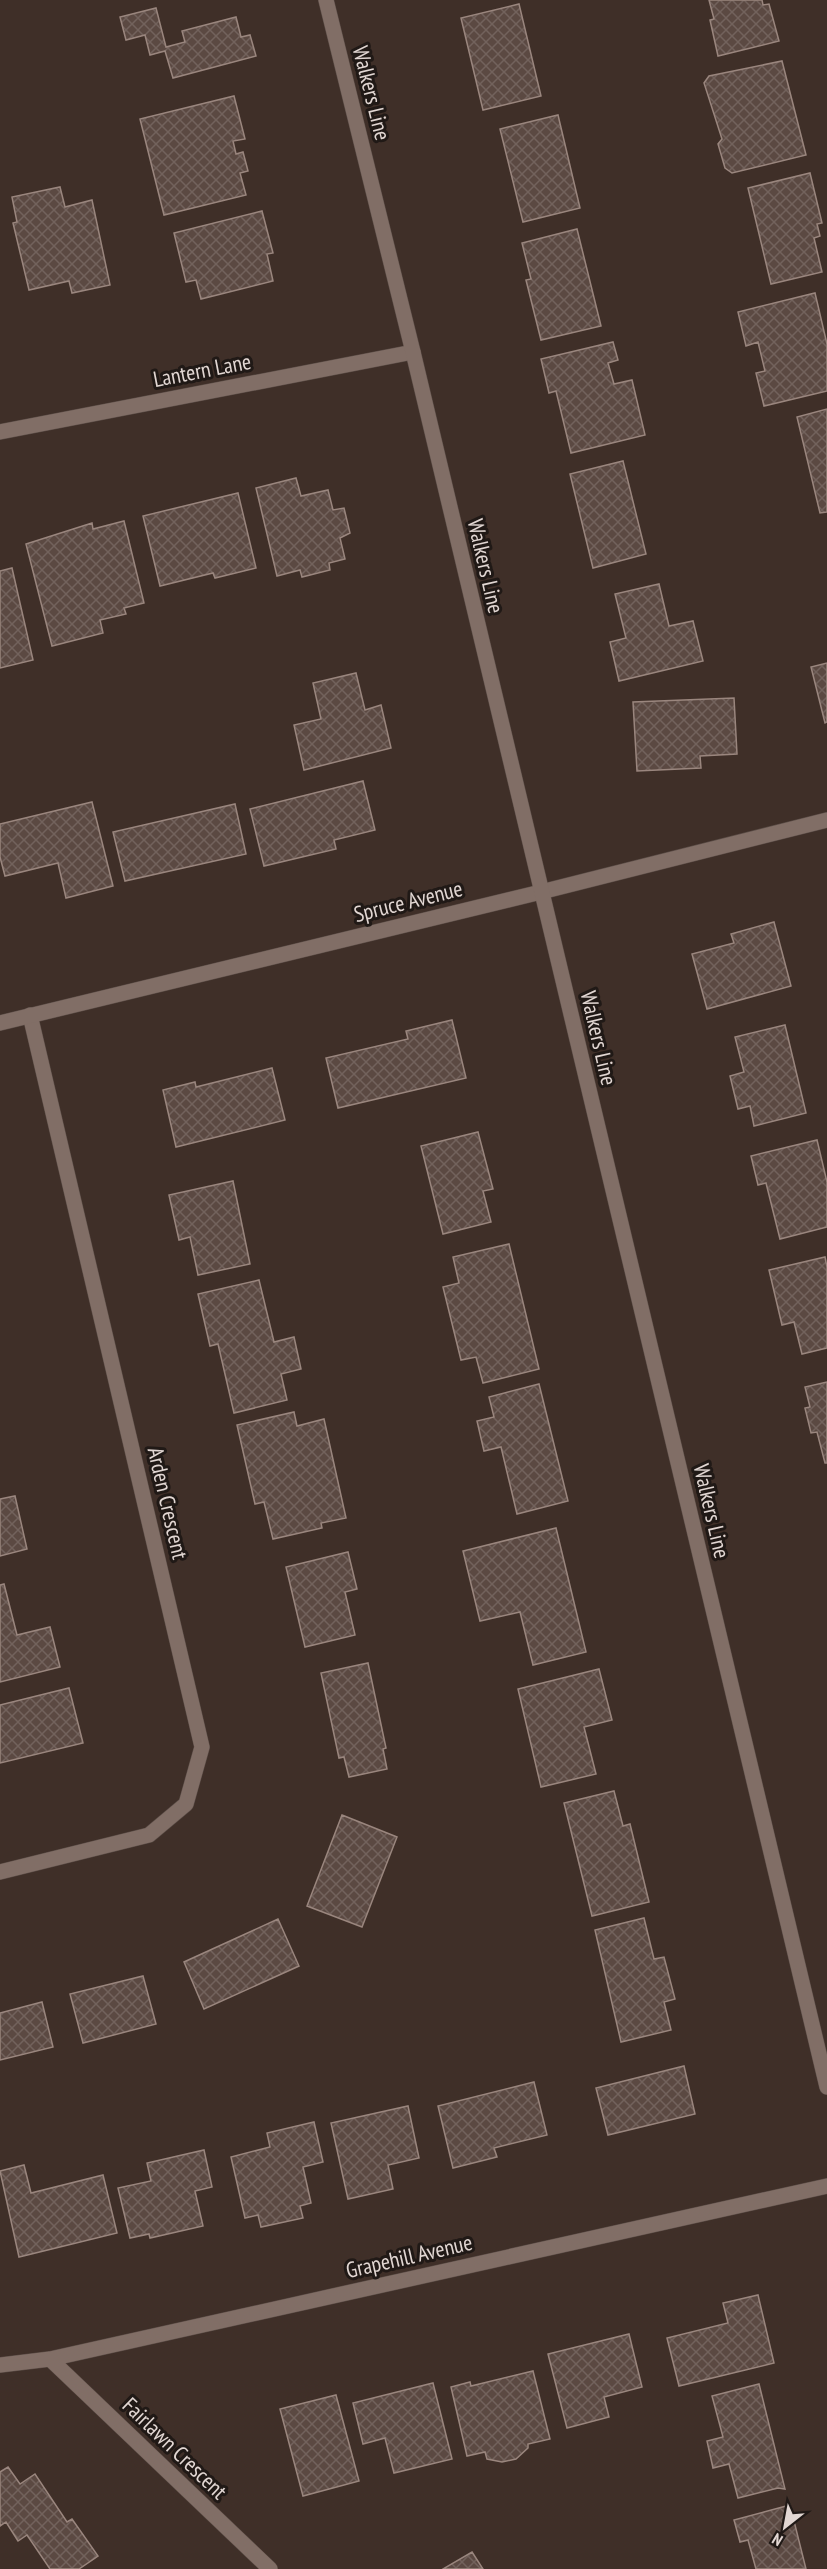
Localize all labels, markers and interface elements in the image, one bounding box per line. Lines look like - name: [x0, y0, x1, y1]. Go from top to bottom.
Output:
- street label: Walkers Line: [347, 43, 397, 143]
- street label: Lantern Lane: [151, 347, 253, 393]
- street label: Walkers Line: [462, 516, 510, 616]
- street label: Spruce Avenue: [351, 874, 465, 928]
- street label: Walkers Line: [575, 988, 623, 1088]
- street label: Arden Crescent: [142, 1444, 194, 1562]
- street label: Walkers Line: [688, 1461, 736, 1561]
- street label: Grapehill Avenue: [343, 2228, 475, 2284]
- street label: Fairlawn Crescent: [117, 2391, 233, 2505]
- north arrow: [755, 2497, 815, 2557]
- text: N: [768, 2529, 786, 2551]

